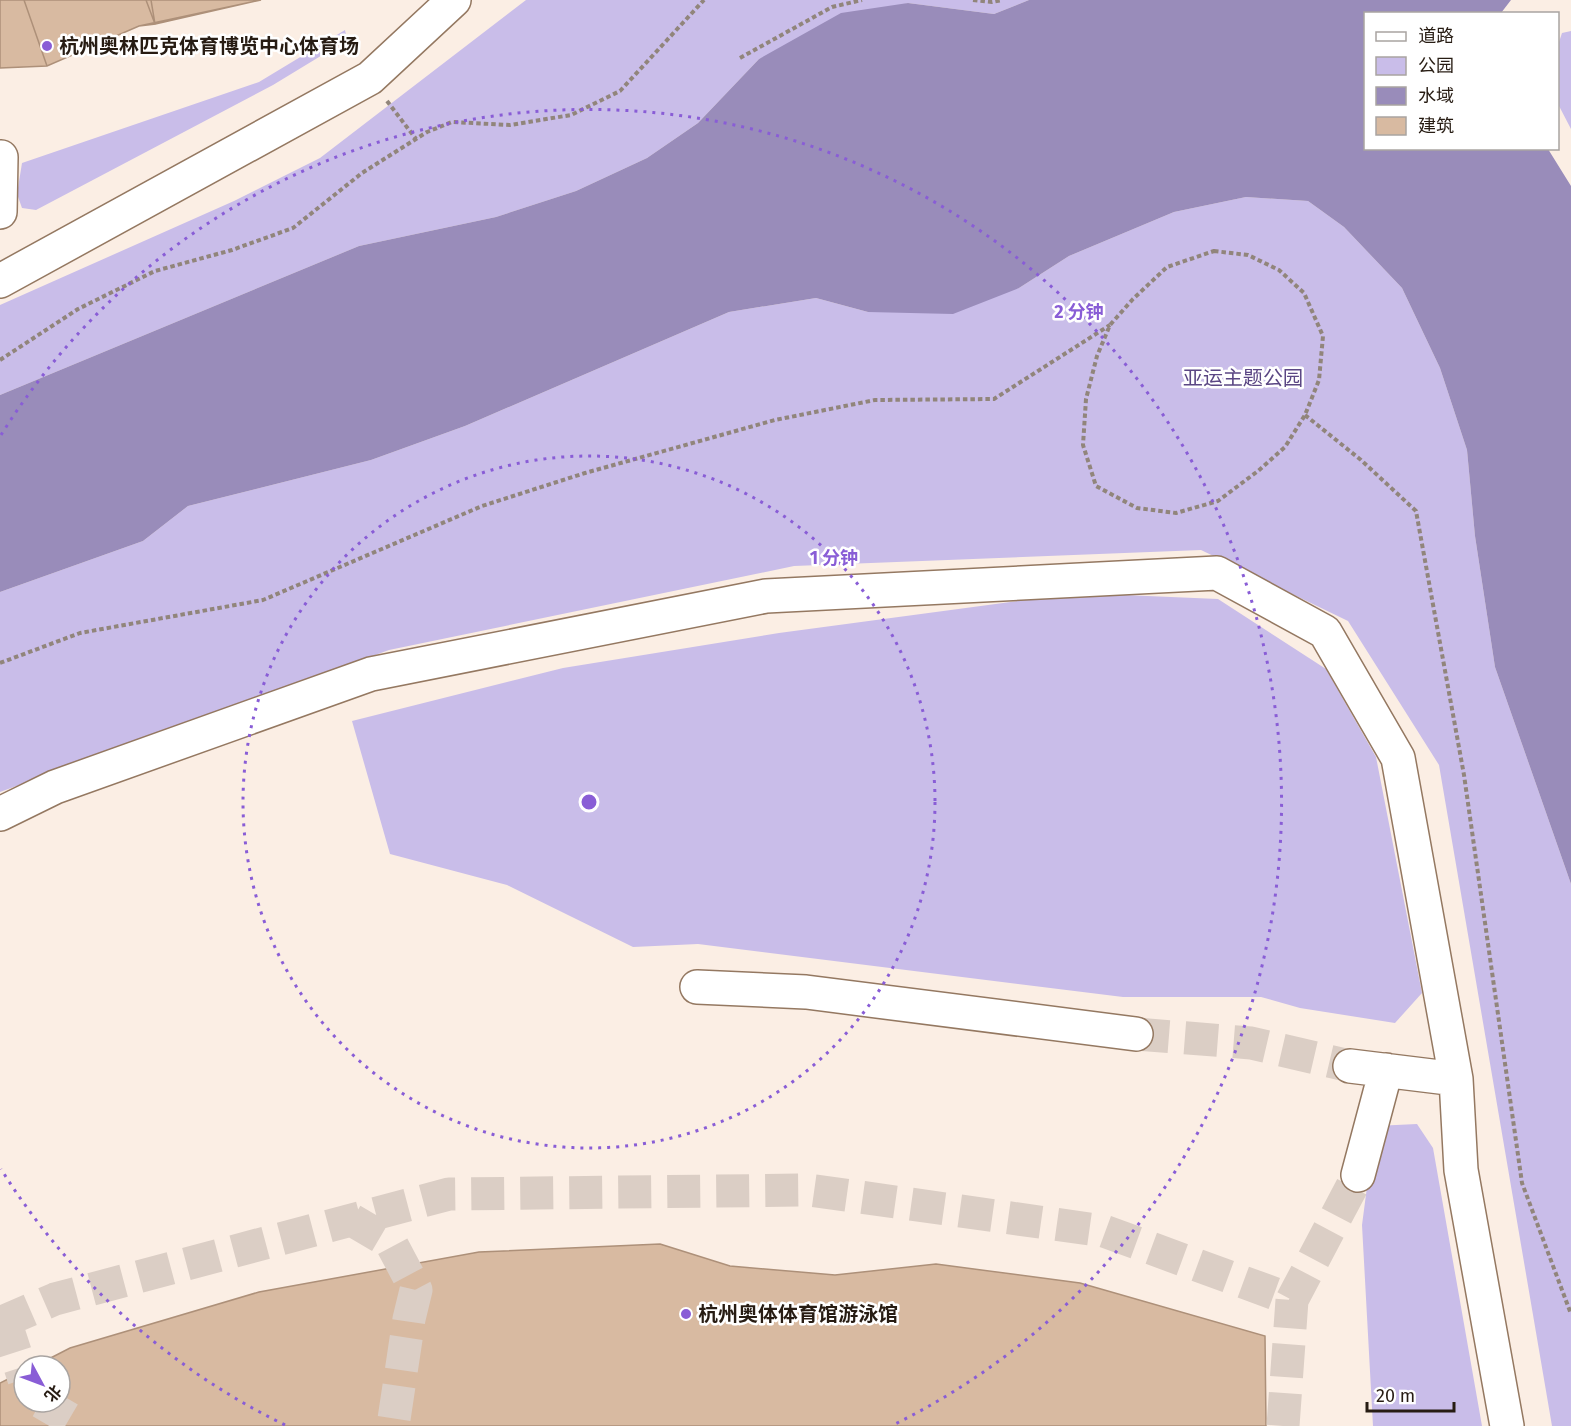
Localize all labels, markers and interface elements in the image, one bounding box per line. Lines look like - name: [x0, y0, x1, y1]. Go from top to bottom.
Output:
- legend: [1364, 12, 1559, 150]
- text: 道路: [1418, 25, 1454, 47]
- place label: 杭州奥林匹克体育博览中心体育场: [59, 34, 359, 58]
- marker: 杭州奥林匹克体育博览中心体育场: [40, 39, 54, 53]
- text: 公园: [1418, 55, 1454, 77]
- text: 水域: [1418, 85, 1454, 107]
- text: 建筑: [1418, 115, 1454, 137]
- text: 2 分钟: [1054, 301, 1104, 323]
- park label: 亚运主题公园: [1183, 366, 1303, 390]
- text: 1 分钟: [810, 547, 858, 569]
- centre of rings: [579, 792, 599, 812]
- place label: 杭州奥体体育馆游泳馆: [698, 1302, 898, 1326]
- marker: 杭州奥体体育馆游泳馆: [679, 1307, 693, 1321]
- north arrow: [12, 1354, 72, 1414]
- scale bar: [1367, 1375, 1454, 1413]
- text: 北: [41, 1381, 65, 1406]
- text: 20 m: [1376, 1385, 1415, 1407]

